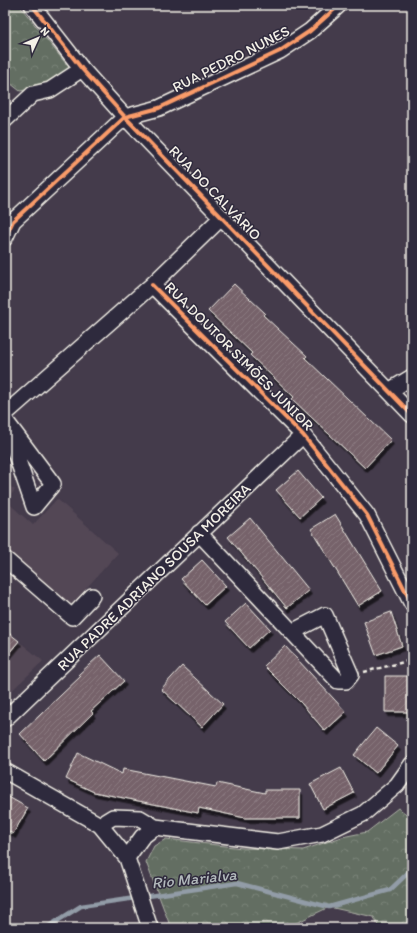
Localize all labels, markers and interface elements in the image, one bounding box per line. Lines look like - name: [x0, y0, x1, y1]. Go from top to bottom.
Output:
- north arrow: [18, 18, 58, 58]
- street label: RUA PEDRO NUNES: [169, 22, 293, 96]
- text: N: [38, 24, 52, 39]
- street label: RUA DO CALVÁRIO: [165, 142, 265, 244]
- street label: RUA DOUTOR SIMÕES JUNIOR: [161, 278, 317, 434]
- street label: RUA PADRE ADRIANO SOUSA MOREIRA: [53, 479, 255, 675]
- water label: Rio Marialva: [151, 865, 238, 892]

